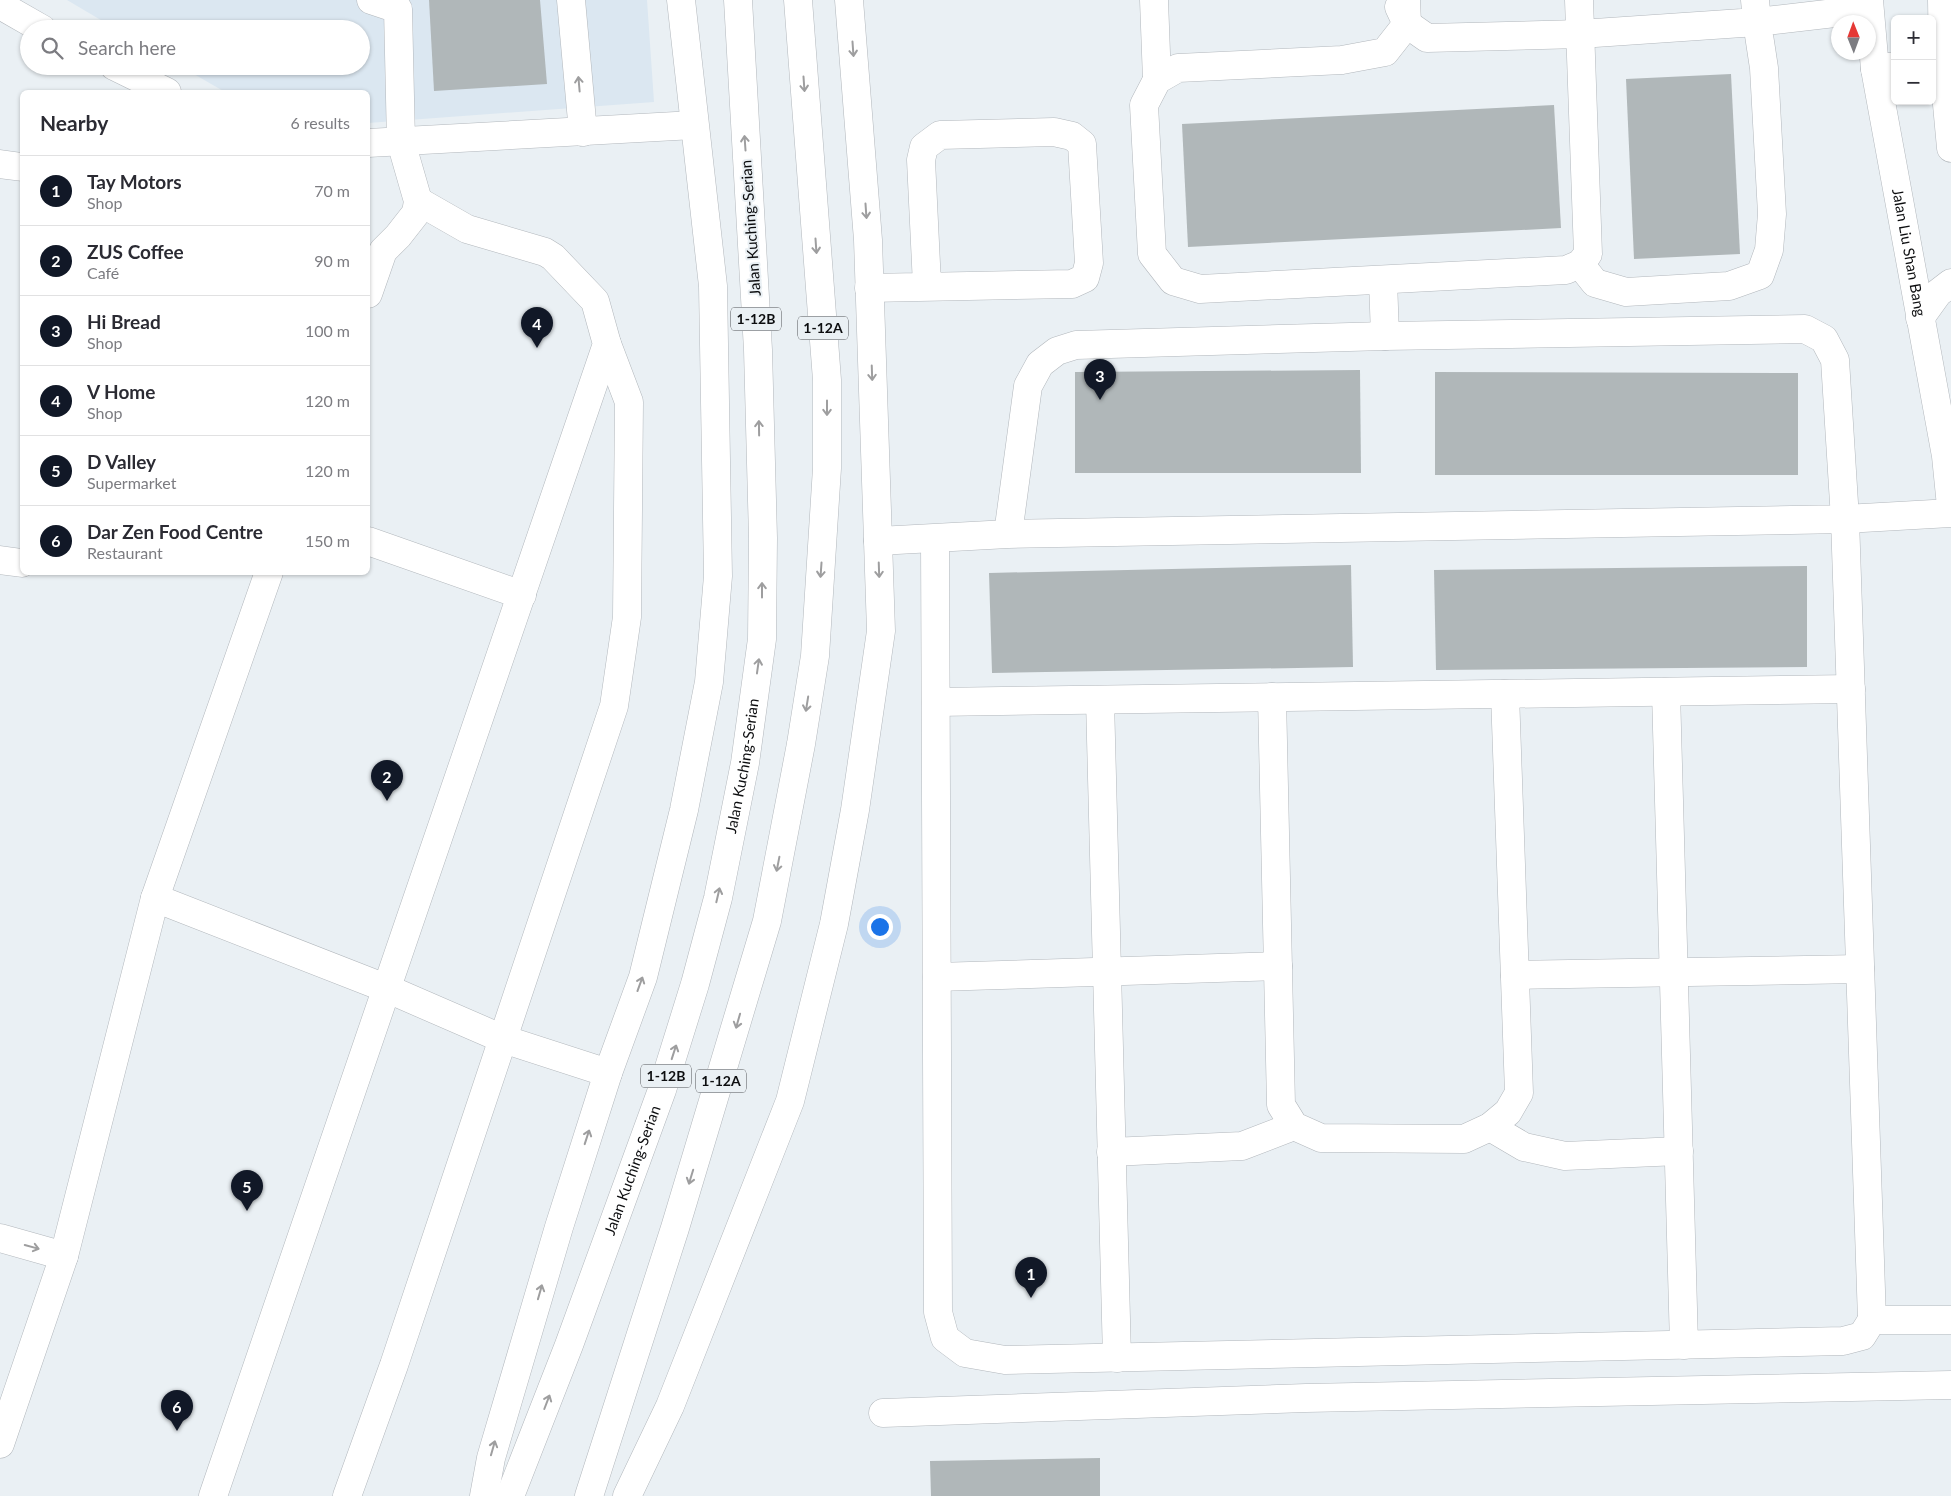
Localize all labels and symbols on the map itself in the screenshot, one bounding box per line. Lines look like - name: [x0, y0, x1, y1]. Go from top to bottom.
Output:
- north arrow: [1831, 15, 1876, 60]
- one-way arrow: [848, 40, 858, 56]
- one-way arrow: [800, 75, 809, 91]
- one-way arrow: [574, 76, 583, 92]
- one-way arrow: [741, 136, 750, 152]
- street label: Jalan Kuching-Serian: [736, 159, 764, 297]
- street label: Jalan Liu Shan Bang: [1889, 187, 1930, 318]
- one-way arrow: [861, 202, 870, 218]
- one-way arrow: [812, 237, 821, 253]
- pin: 4: [521, 307, 553, 348]
- road number: 1-12B: [731, 308, 781, 330]
- road number: 1-12A: [798, 316, 848, 339]
- pin: 3: [1084, 359, 1116, 400]
- one-way arrow: [868, 365, 877, 381]
- one-way arrow: [822, 399, 832, 415]
- one-way arrow: [754, 420, 764, 436]
- one-way arrow: [816, 562, 825, 578]
- one-way arrow: [874, 562, 884, 578]
- one-way arrow: [757, 583, 767, 599]
- one-way arrow: [753, 659, 763, 675]
- one-way arrow: [802, 696, 812, 712]
- street label: Jalan Kuching-Serian: [721, 697, 762, 835]
- pin: 2: [371, 760, 403, 801]
- one-way arrow: [773, 856, 782, 872]
- one-way arrow: [714, 888, 723, 904]
- your location: [867, 914, 893, 940]
- one-way arrow: [636, 976, 645, 992]
- one-way arrow: [733, 1013, 743, 1029]
- one-way arrow: [669, 1044, 679, 1060]
- road number: 1-12B: [641, 1064, 691, 1088]
- road number: 1-12A: [696, 1070, 746, 1092]
- street label: Jalan Kuching-Serian: [600, 1103, 664, 1237]
- one-way arrow: [583, 1129, 593, 1145]
- one-way arrow: [686, 1169, 695, 1184]
- pin: 5: [231, 1170, 263, 1211]
- one-way arrow: [23, 1242, 39, 1252]
- pin: 1: [1015, 1257, 1047, 1298]
- one-way arrow: [535, 1285, 545, 1301]
- pin: 6: [161, 1390, 193, 1431]
- one-way arrow: [543, 1395, 552, 1410]
- one-way arrow: [489, 1441, 499, 1457]

